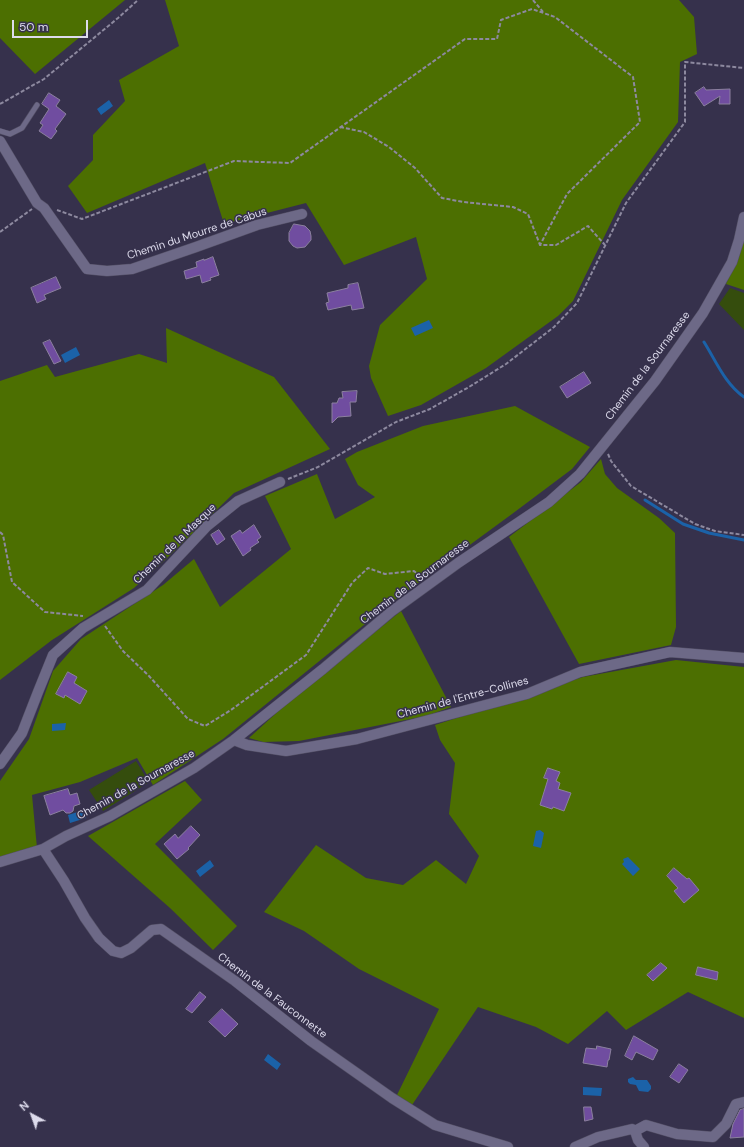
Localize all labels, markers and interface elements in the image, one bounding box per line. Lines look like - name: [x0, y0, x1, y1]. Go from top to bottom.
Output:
- scale bar: [14, 12, 90, 38]
- text: 50 m: [19, 19, 48, 35]
- street label: Chemin du Mourre de Cabus: [125, 205, 269, 263]
- street label: Chemin de la Sournaresse: [603, 309, 693, 423]
- street label: Chemin de la Masque: [131, 501, 219, 587]
- street label: Chemin de la Sournaresse: [358, 537, 472, 627]
- street label: Chemin de l'Entre-Collines: [396, 674, 530, 722]
- street label: Chemin de la Sournaresse: [75, 747, 197, 823]
- street label: Chemin de la Fauconnette: [215, 951, 329, 1041]
- north arrow: [12, 1095, 52, 1135]
- text: N: [17, 1098, 32, 1114]

